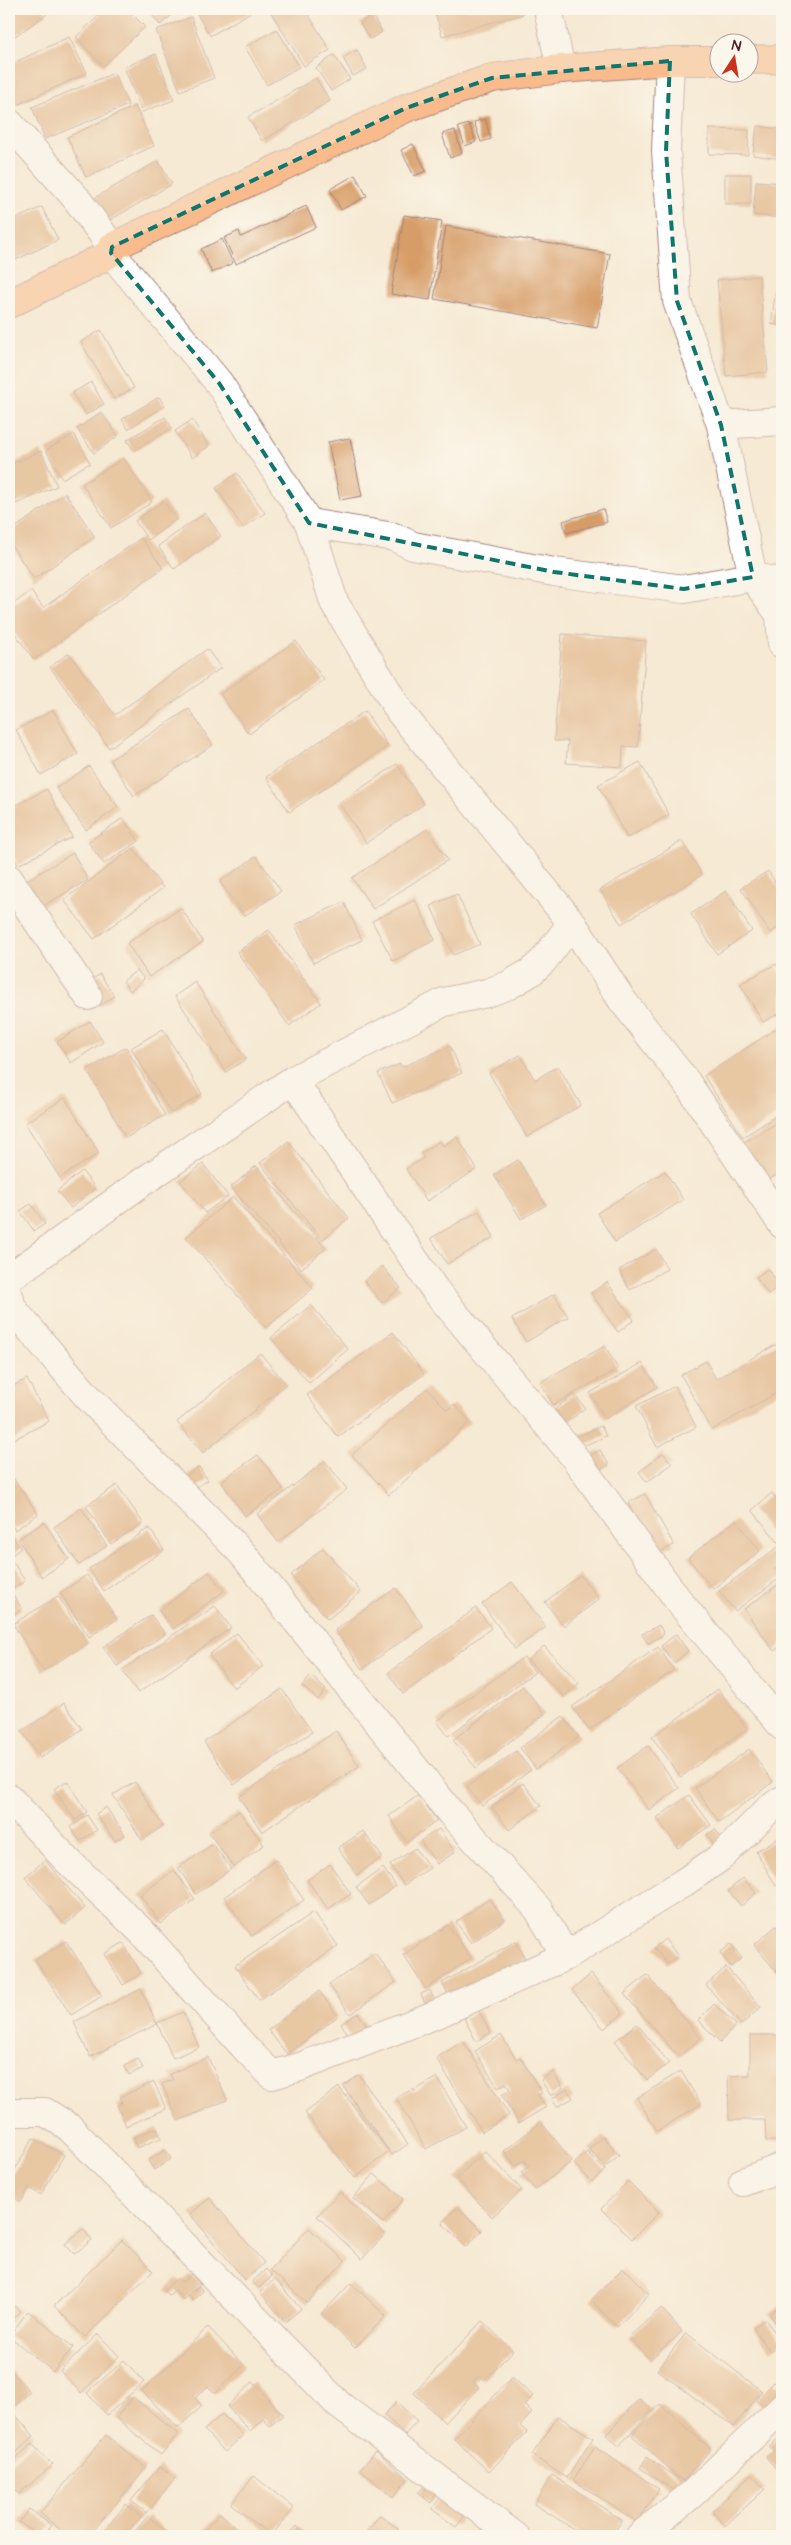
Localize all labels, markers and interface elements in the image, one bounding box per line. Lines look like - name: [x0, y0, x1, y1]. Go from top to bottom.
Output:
- north arrow: [708, 32, 758, 82]
- text: N: [730, 36, 743, 57]

